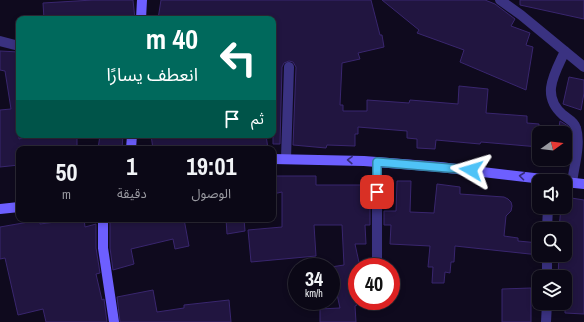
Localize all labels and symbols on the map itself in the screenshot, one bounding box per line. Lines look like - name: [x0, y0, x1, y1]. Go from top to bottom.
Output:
- north arrow: [532, 126, 572, 166]
- position arrow: [450, 149, 492, 191]
- one-way arrow: [347, 156, 353, 165]
- one-way arrow: [519, 172, 525, 181]
- pin: [360, 175, 394, 209]
- speed limit sign: 40: [348, 258, 400, 310]

